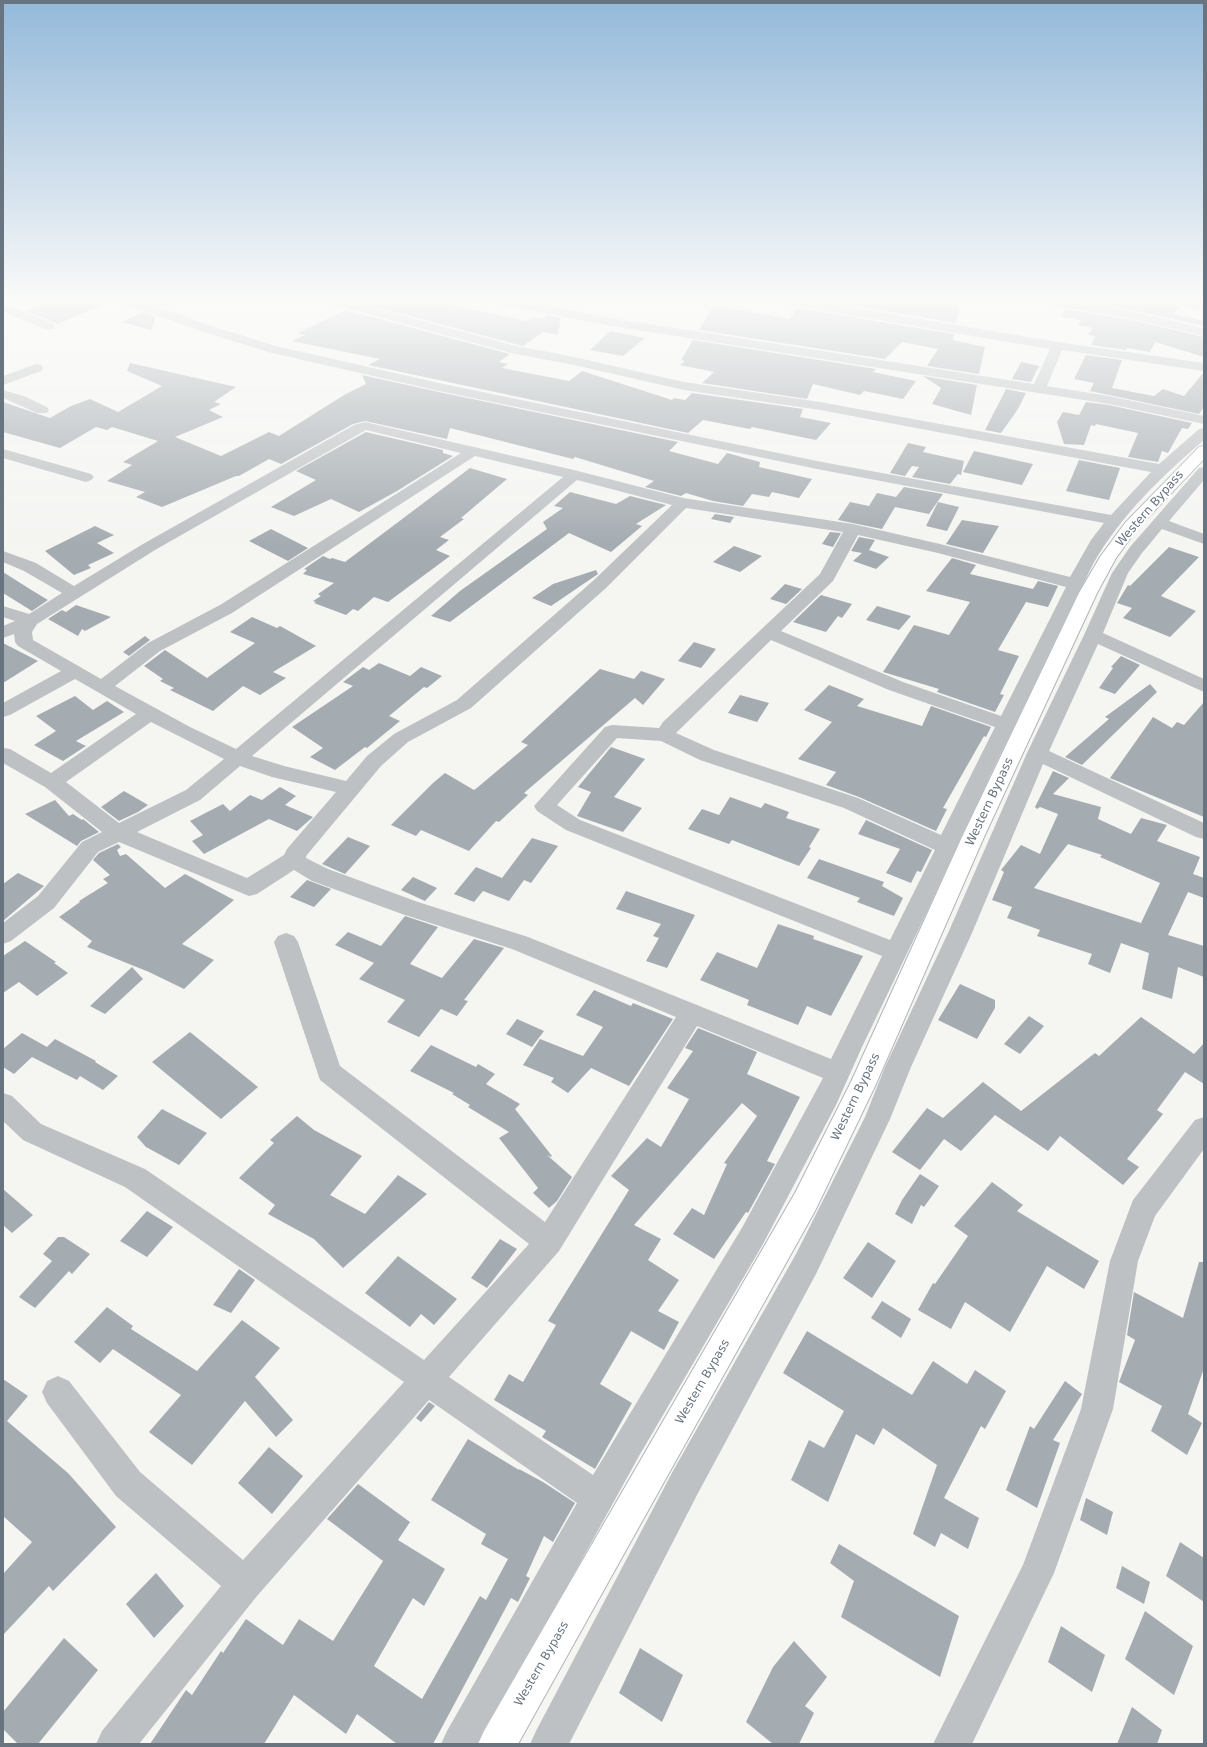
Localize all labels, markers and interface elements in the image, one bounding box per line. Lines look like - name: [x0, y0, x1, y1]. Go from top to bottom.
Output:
- street label: Western Bypass: [1113, 468, 1187, 550]
- street label: Western Bypass: [963, 756, 1017, 848]
- street label: Western Bypass: [829, 1051, 883, 1143]
- street label: Western Bypass: [673, 1337, 733, 1427]
- street label: Western Bypass: [512, 1619, 572, 1709]

